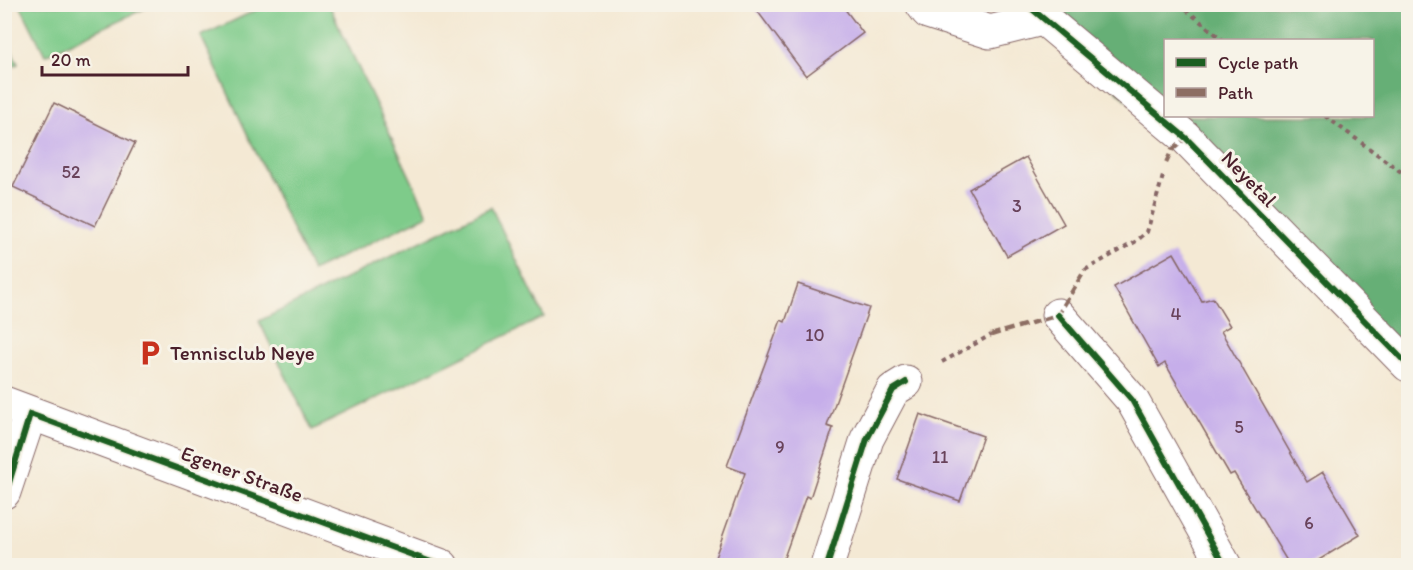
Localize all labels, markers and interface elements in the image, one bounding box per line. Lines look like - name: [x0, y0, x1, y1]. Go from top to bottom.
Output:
- scale bar: [42, 39, 188, 77]
- legend: [1164, 39, 1374, 117]
- text: 20 m: [51, 49, 91, 71]
- text: Cycle path: [1218, 52, 1299, 74]
- text: Path: [1218, 82, 1253, 104]
- street label: Neyetal: [1216, 145, 1282, 212]
- house number: 52: [62, 161, 81, 183]
- house number: 3: [1012, 195, 1022, 217]
- house number: 4: [1171, 303, 1182, 325]
- house number: 10: [805, 324, 825, 346]
- parking icon: Tennisclub Neye: [135, 338, 165, 368]
- place label: Tennisclub Neye: [170, 340, 315, 365]
- house number: 5: [1234, 416, 1244, 438]
- house number: 9: [775, 436, 785, 458]
- street label: Egener Straße: [178, 440, 307, 507]
- house number: 11: [932, 446, 948, 468]
- house number: 6: [1304, 512, 1314, 534]

